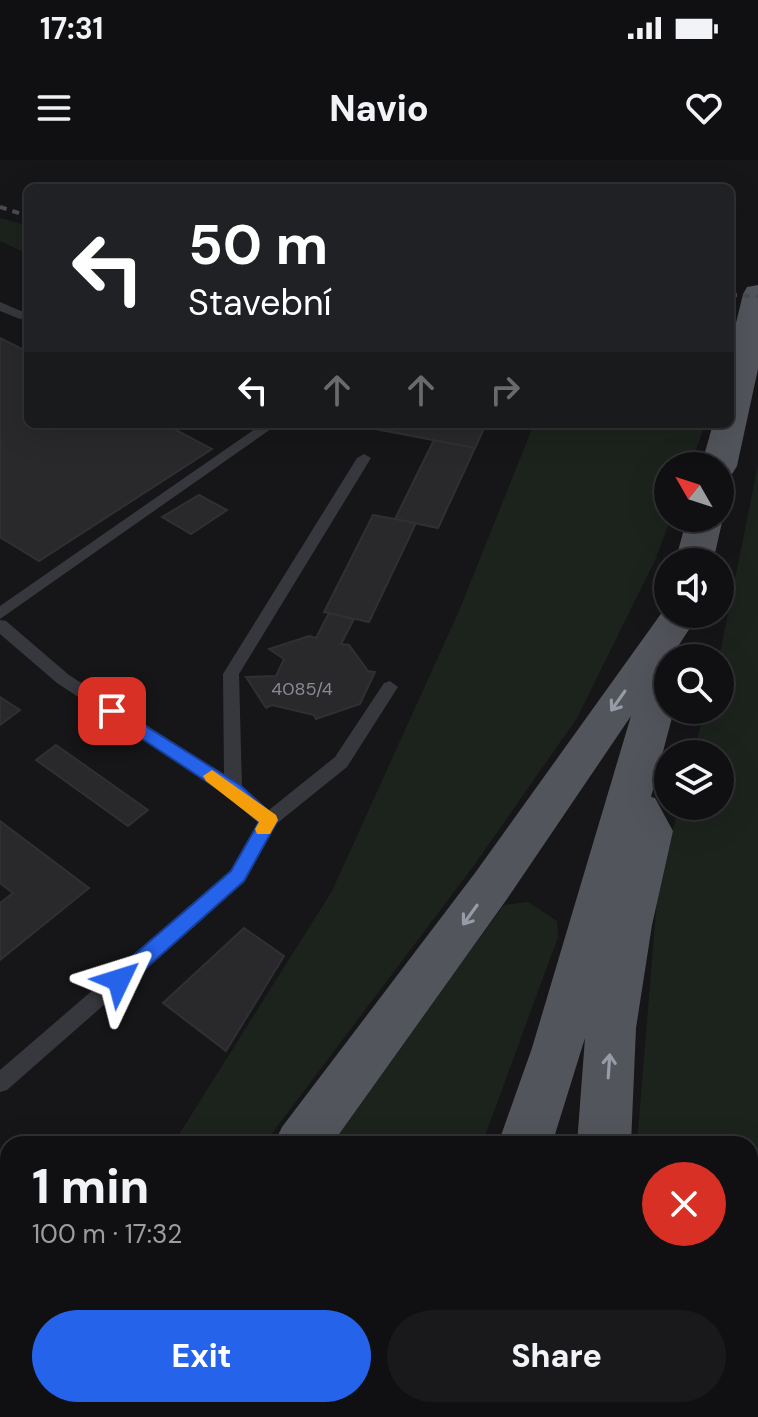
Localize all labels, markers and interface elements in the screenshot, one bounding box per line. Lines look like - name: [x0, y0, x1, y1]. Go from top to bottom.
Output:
- text: 17:31: [40, 9, 103, 48]
- text: Navio: [329, 85, 429, 132]
- icon: menu: [32, 86, 76, 130]
- icon: heart: [682, 86, 726, 130]
- text: 50 m: [188, 208, 328, 281]
- icon: left: [56, 216, 160, 320]
- text: Stavební: [188, 279, 332, 326]
- icon: left: [231, 368, 275, 412]
- icon: ahead: [315, 368, 359, 412]
- icon: ahead: [399, 368, 443, 412]
- icon: right: [483, 368, 527, 412]
- north arrow: [654, 452, 734, 532]
- map controls: [654, 452, 734, 820]
- button: sound: [654, 548, 734, 628]
- button: search: [654, 644, 734, 724]
- pin: [78, 677, 146, 745]
- house number: 4085/4: [271, 677, 333, 701]
- icon: arrive: [90, 689, 134, 733]
- one-way arrow: [610, 690, 627, 712]
- button: layers: [654, 740, 734, 820]
- one-way arrow: [462, 903, 478, 925]
- position arrow: [77, 938, 161, 1022]
- one-way arrow: [601, 1053, 616, 1080]
- text: 1 min: [32, 1155, 149, 1218]
- button: close: [642, 1162, 726, 1246]
- text: 100 m · 17:32: [32, 1217, 182, 1251]
- button: Exit: [32, 1310, 371, 1402]
- button: Share: [387, 1310, 726, 1402]

